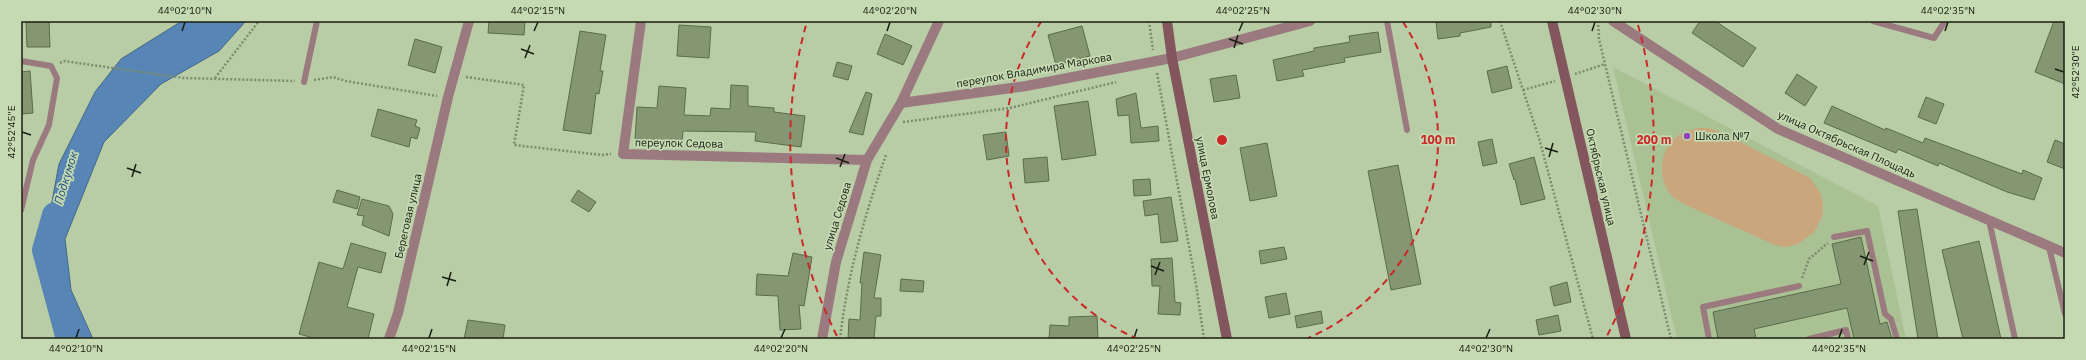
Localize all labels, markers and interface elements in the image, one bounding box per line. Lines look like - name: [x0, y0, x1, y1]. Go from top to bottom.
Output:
- text: 44°02'10"N: [158, 4, 212, 17]
- text: 44°02'15"N: [511, 4, 565, 17]
- text: 44°02'20"N: [863, 4, 917, 17]
- text: 44°02'25"N: [1216, 4, 1270, 17]
- text: 44°02'30"N: [1568, 4, 1622, 17]
- text: 44°02'35"N: [1921, 4, 1975, 17]
- text: 42°52'30"E: [2069, 45, 2082, 99]
- street label: переулок Владимира Маркова: [955, 49, 1113, 91]
- text: 42°52'45"E: [5, 105, 18, 159]
- street label: улица Октябрьская Площадь: [1776, 107, 1918, 181]
- street label: Октябрьская улица: [1583, 127, 1619, 227]
- place label: Школа №7: [1695, 129, 1750, 143]
- marker: Школа №7: [1682, 131, 1692, 141]
- text: 100 m: [1420, 132, 1456, 147]
- text: 200 m: [1636, 132, 1672, 147]
- centre of rings: [1215, 133, 1229, 147]
- street label: переулок Седова: [635, 135, 724, 151]
- street label: улица Ермолова: [1193, 135, 1223, 221]
- water label: Подкумок: [50, 149, 81, 206]
- street label: Береговая улица: [391, 172, 425, 260]
- street label: улица Седова: [820, 180, 854, 252]
- text: 44°02'10"N: [49, 342, 103, 355]
- text: 44°02'15"N: [402, 342, 456, 355]
- text: 44°02'20"N: [754, 342, 808, 355]
- text: 44°02'25"N: [1107, 342, 1161, 355]
- text: 44°02'30"N: [1459, 342, 1513, 355]
- text: 44°02'35"N: [1812, 342, 1866, 355]

